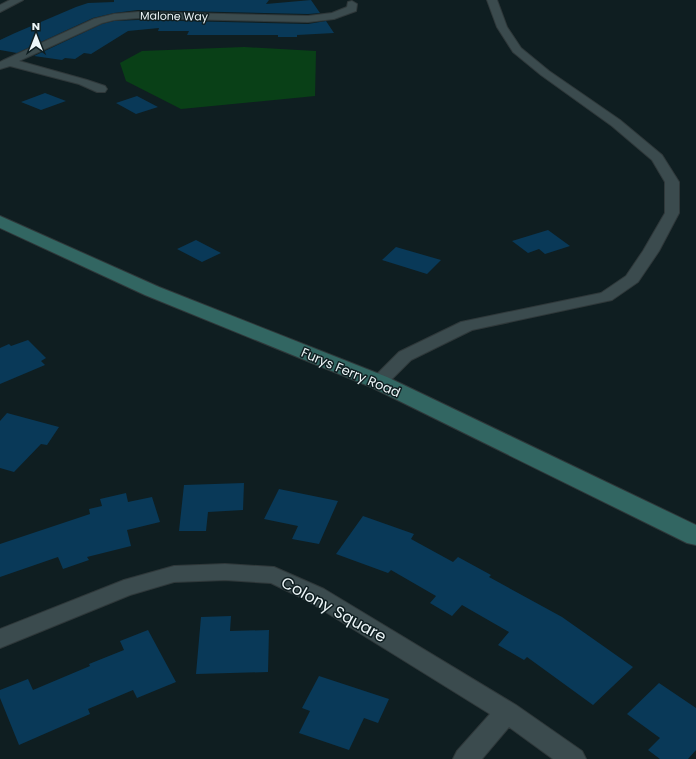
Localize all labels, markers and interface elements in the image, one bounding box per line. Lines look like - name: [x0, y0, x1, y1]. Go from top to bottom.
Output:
- street label: Malone Way: [140, 7, 209, 25]
- north arrow: [16, 16, 56, 56]
- text: N: [32, 18, 40, 34]
- street label: Furys Ferry Road: [298, 343, 403, 402]
- street label: Colony Square: [277, 571, 391, 648]

